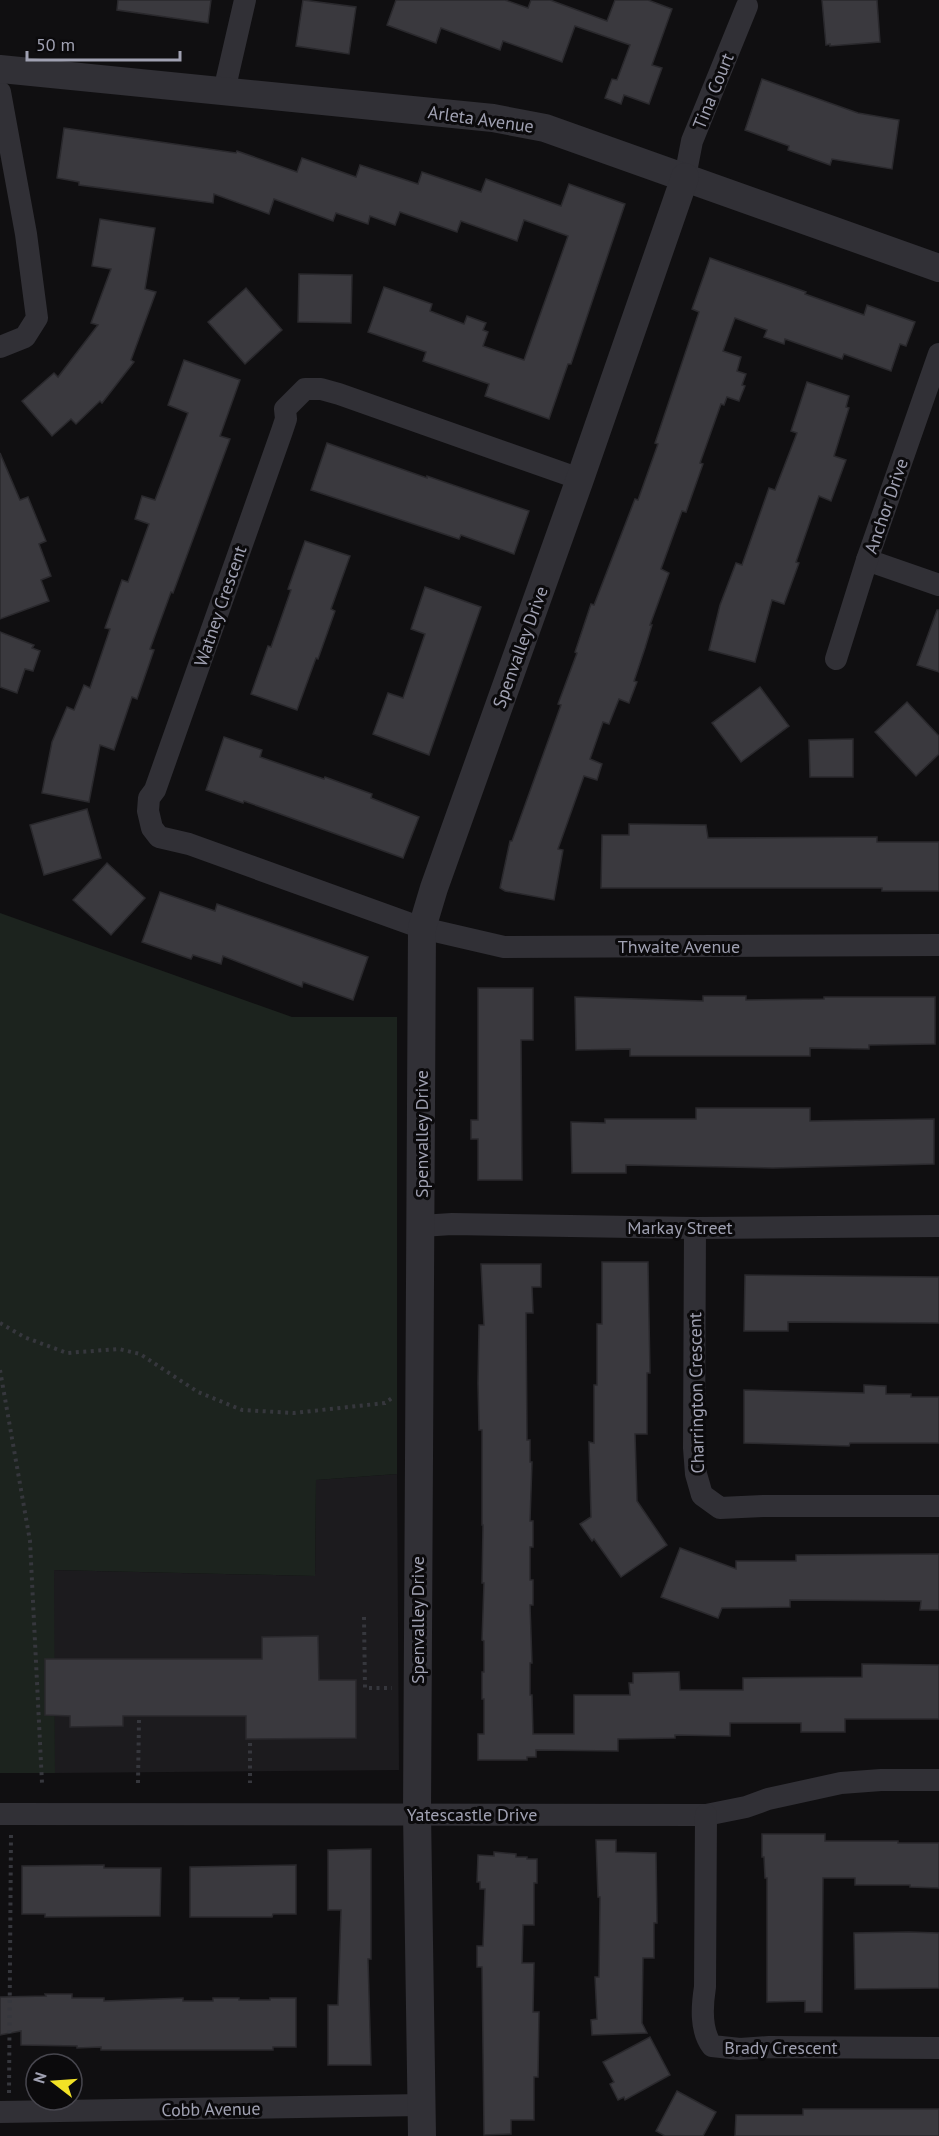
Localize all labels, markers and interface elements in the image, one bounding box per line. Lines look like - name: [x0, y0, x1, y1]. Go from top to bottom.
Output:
- scale bar: [27, 24, 180, 62]
- text: 50 m: [36, 33, 75, 56]
- street label: Tina Court: [687, 50, 739, 132]
- street label: Arleta Avenue: [427, 100, 535, 138]
- street label: Anchor Drive: [859, 455, 913, 557]
- street label: Watney Crescent: [189, 543, 251, 669]
- street label: Spenvalley Drive: [487, 583, 553, 711]
- street label: Thwaite Avenue: [618, 935, 740, 958]
- street label: Spenvalley Drive: [410, 1070, 433, 1198]
- street label: Markay Street: [627, 1216, 733, 1239]
- street label: Charrington Crescent: [683, 1312, 709, 1474]
- street label: Spenvalley Drive: [406, 1556, 429, 1684]
- street label: Yatescastle Drive: [407, 1803, 537, 1826]
- street label: Brady Crescent: [724, 2036, 838, 2059]
- north arrow: [24, 2052, 84, 2112]
- text: N: [29, 2070, 51, 2086]
- street label: Cobb Avenue: [161, 2097, 261, 2121]

